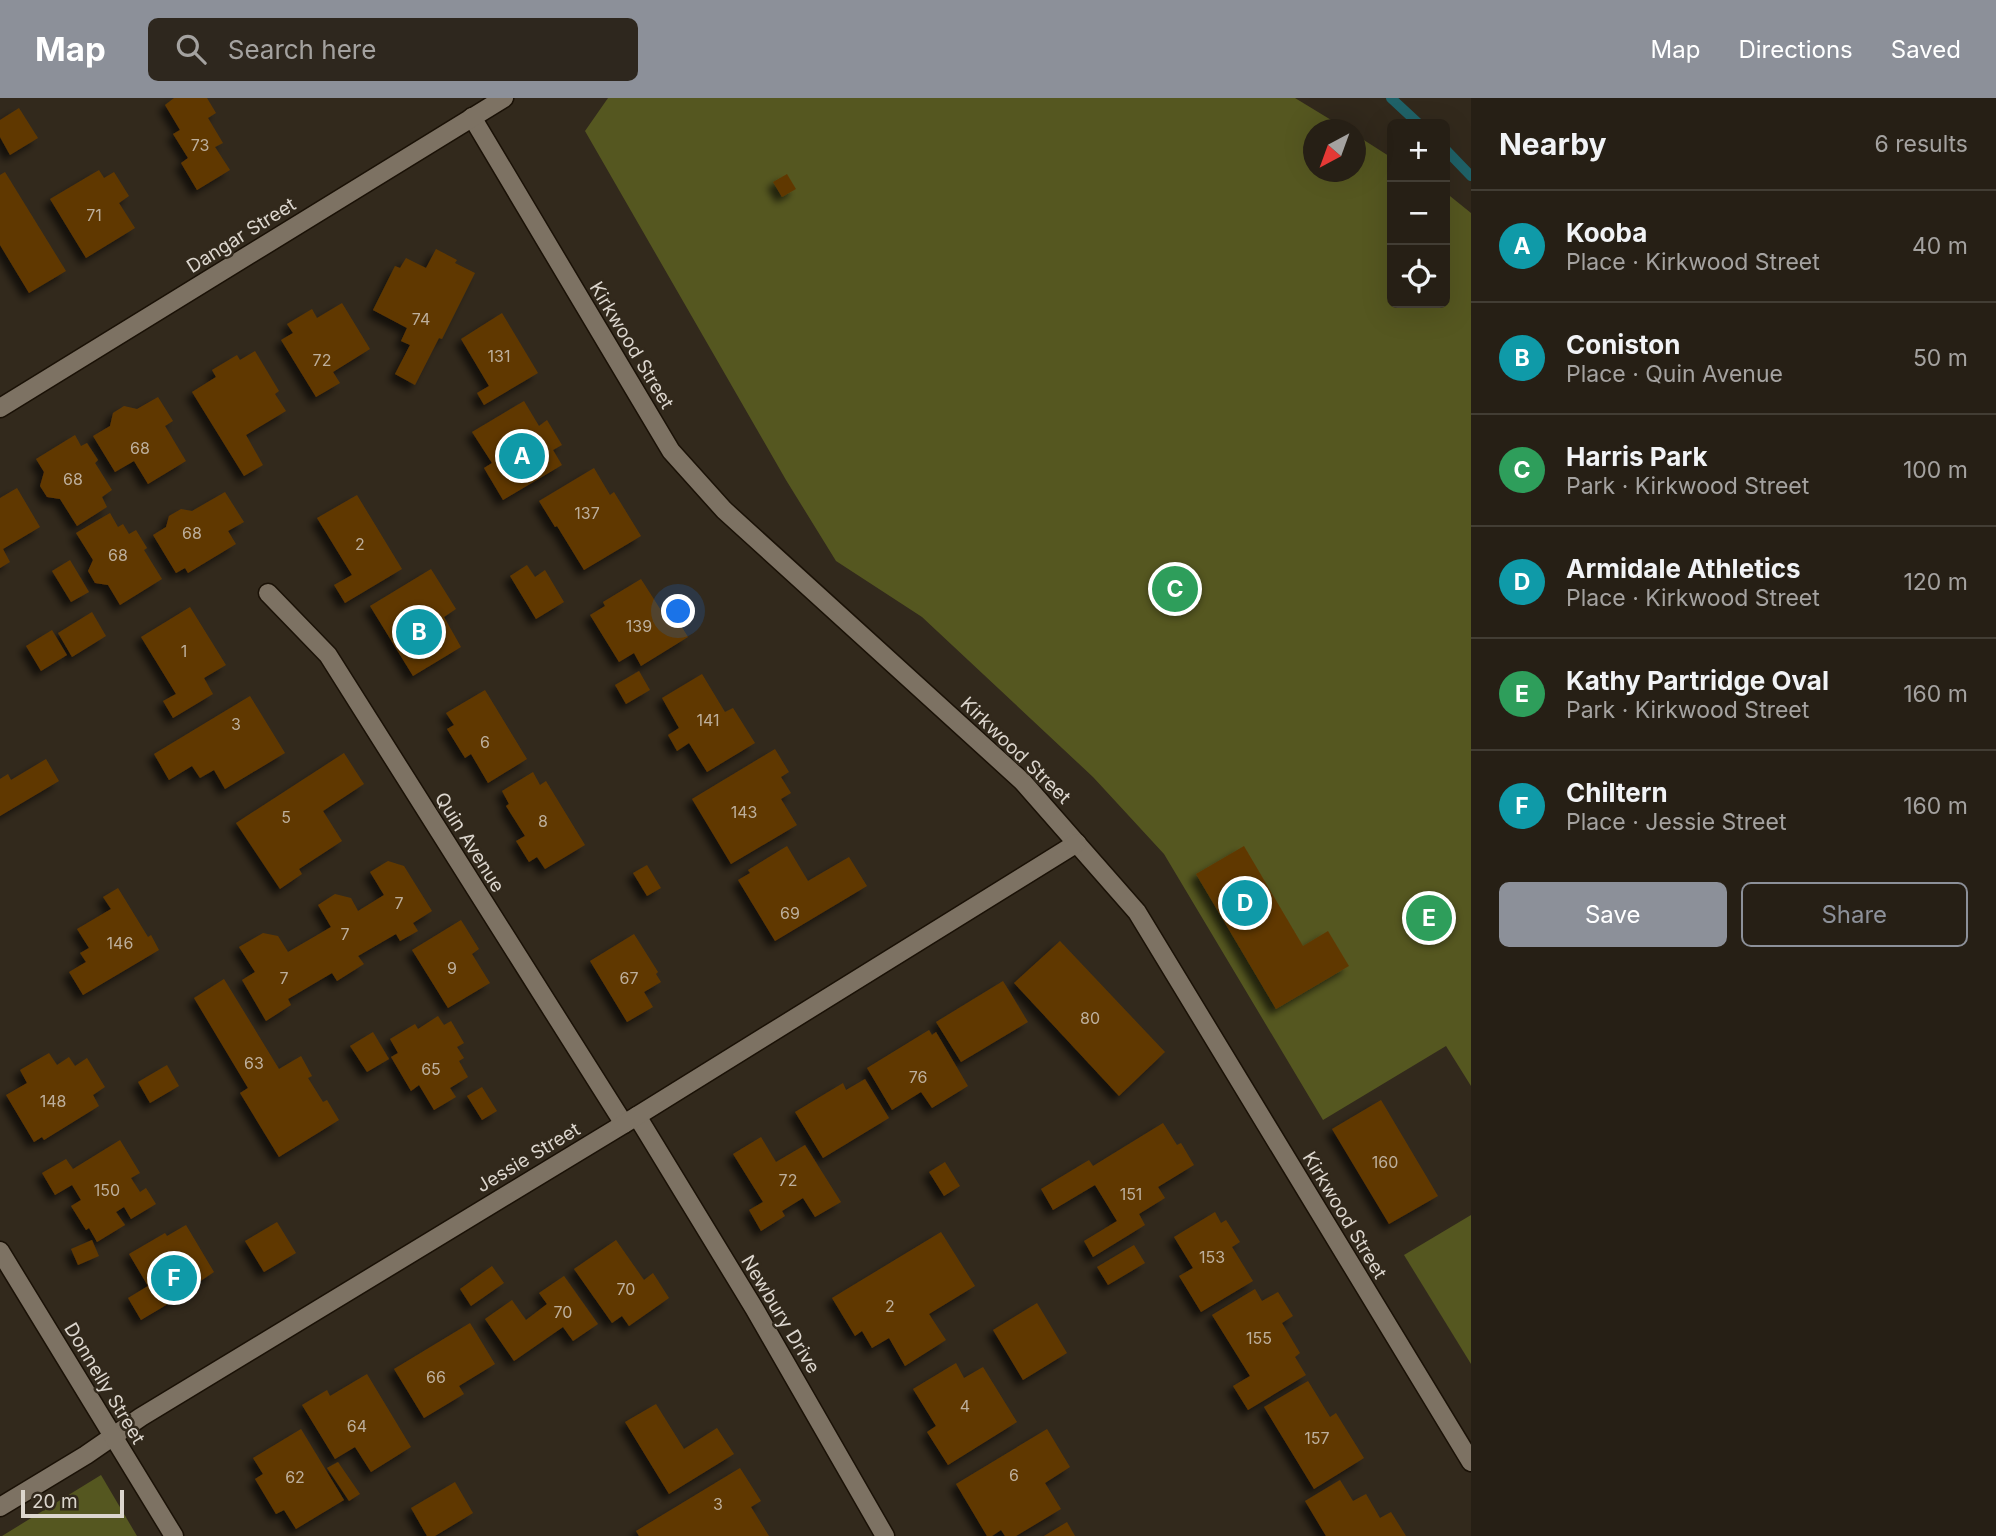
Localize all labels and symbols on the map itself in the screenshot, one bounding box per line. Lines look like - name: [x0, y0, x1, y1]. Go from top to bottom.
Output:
- north arrow: [1303, 119, 1366, 182]
- house number: 73: [191, 135, 209, 155]
- street label: Dangar Street: [183, 193, 300, 278]
- house number: 71: [86, 205, 102, 225]
- street label: Kirkwood Street: [585, 278, 679, 413]
- house number: 74: [412, 309, 430, 329]
- house number: 131: [488, 346, 510, 366]
- house number: 72: [313, 350, 331, 370]
- pin: A: [499, 430, 545, 482]
- house number: 68: [130, 438, 150, 458]
- house number: 68: [63, 469, 83, 489]
- house number: 137: [574, 503, 600, 523]
- house number: 68: [182, 523, 202, 543]
- house number: 2: [355, 534, 365, 554]
- house number: 68: [108, 545, 128, 565]
- pin: C: [1152, 563, 1198, 615]
- your location: [661, 594, 695, 628]
- pin: B: [396, 606, 442, 658]
- house number: 139: [626, 616, 652, 636]
- house number: 1: [181, 641, 187, 661]
- street label: Kirkwood Street: [956, 692, 1075, 809]
- house number: 141: [696, 710, 720, 730]
- house number: 3: [231, 714, 241, 734]
- house number: 6: [480, 732, 490, 752]
- street label: Quin Avenue: [430, 788, 509, 897]
- house number: 143: [731, 802, 757, 822]
- house number: 5: [281, 807, 291, 827]
- house number: 8: [538, 811, 548, 831]
- pin: D: [1222, 877, 1268, 929]
- pin: E: [1406, 892, 1452, 944]
- house number: 7: [394, 893, 404, 913]
- house number: 69: [780, 903, 800, 923]
- house number: 7: [340, 924, 350, 944]
- house number: 146: [107, 933, 133, 953]
- house number: 9: [447, 958, 457, 978]
- house number: 7: [279, 968, 289, 988]
- house number: 67: [620, 968, 638, 988]
- house number: 80: [1080, 1008, 1100, 1028]
- house number: 63: [244, 1053, 264, 1073]
- house number: 65: [421, 1059, 441, 1079]
- house number: 76: [909, 1067, 927, 1087]
- house number: 148: [40, 1091, 66, 1111]
- street label: Jessie Street: [472, 1118, 584, 1197]
- street label: Kirkwood Street: [1298, 1148, 1392, 1283]
- house number: 160: [1372, 1152, 1398, 1172]
- house number: 72: [779, 1170, 797, 1190]
- house number: 150: [94, 1180, 120, 1200]
- house number: 151: [1120, 1184, 1142, 1204]
- house number: 153: [1199, 1247, 1225, 1267]
- street label: Newbury Drive: [736, 1251, 825, 1378]
- pin: F: [151, 1252, 197, 1304]
- house number: 70: [617, 1279, 635, 1299]
- house number: 2: [885, 1296, 895, 1316]
- house number: 70: [554, 1302, 572, 1322]
- street label: Donnelly Street: [59, 1318, 150, 1448]
- house number: 155: [1246, 1328, 1272, 1348]
- house number: 66: [426, 1367, 446, 1387]
- house number: 4: [960, 1396, 970, 1416]
- house number: 64: [347, 1416, 367, 1436]
- house number: 157: [1304, 1428, 1330, 1448]
- house number: 6: [1009, 1465, 1019, 1485]
- house number: 62: [285, 1467, 305, 1487]
- scale bar: [21, 1487, 124, 1519]
- house number: 3: [713, 1494, 723, 1514]

